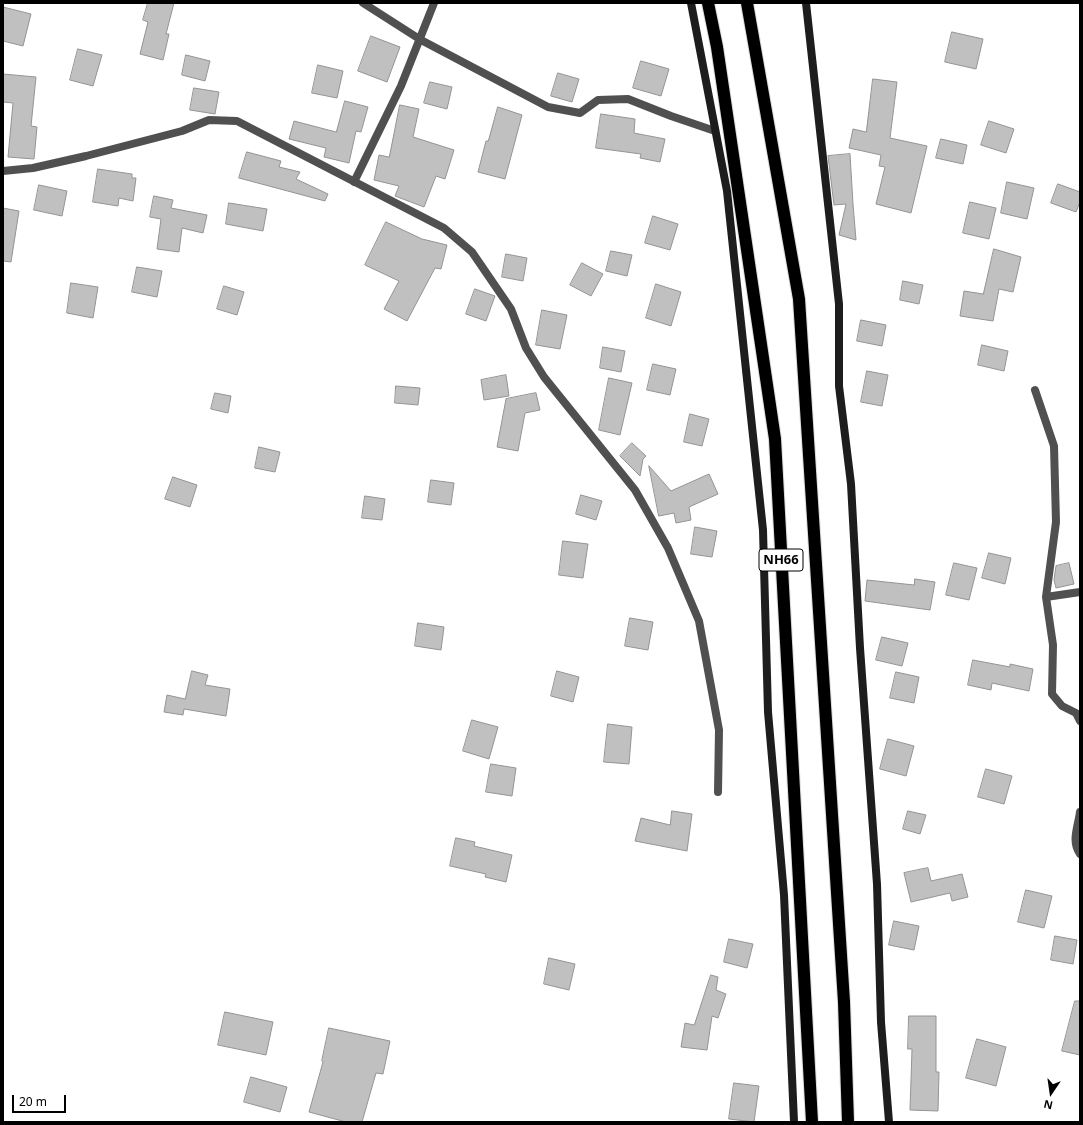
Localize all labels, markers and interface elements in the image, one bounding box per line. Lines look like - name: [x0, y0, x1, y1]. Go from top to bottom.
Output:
- road number: NH66: [759, 549, 803, 571]
- north arrow: [1031, 1073, 1071, 1113]
- scale bar: [14, 1087, 68, 1113]
- text: 20 m: [19, 1093, 47, 1110]
- text: N: [1042, 1097, 1054, 1113]

